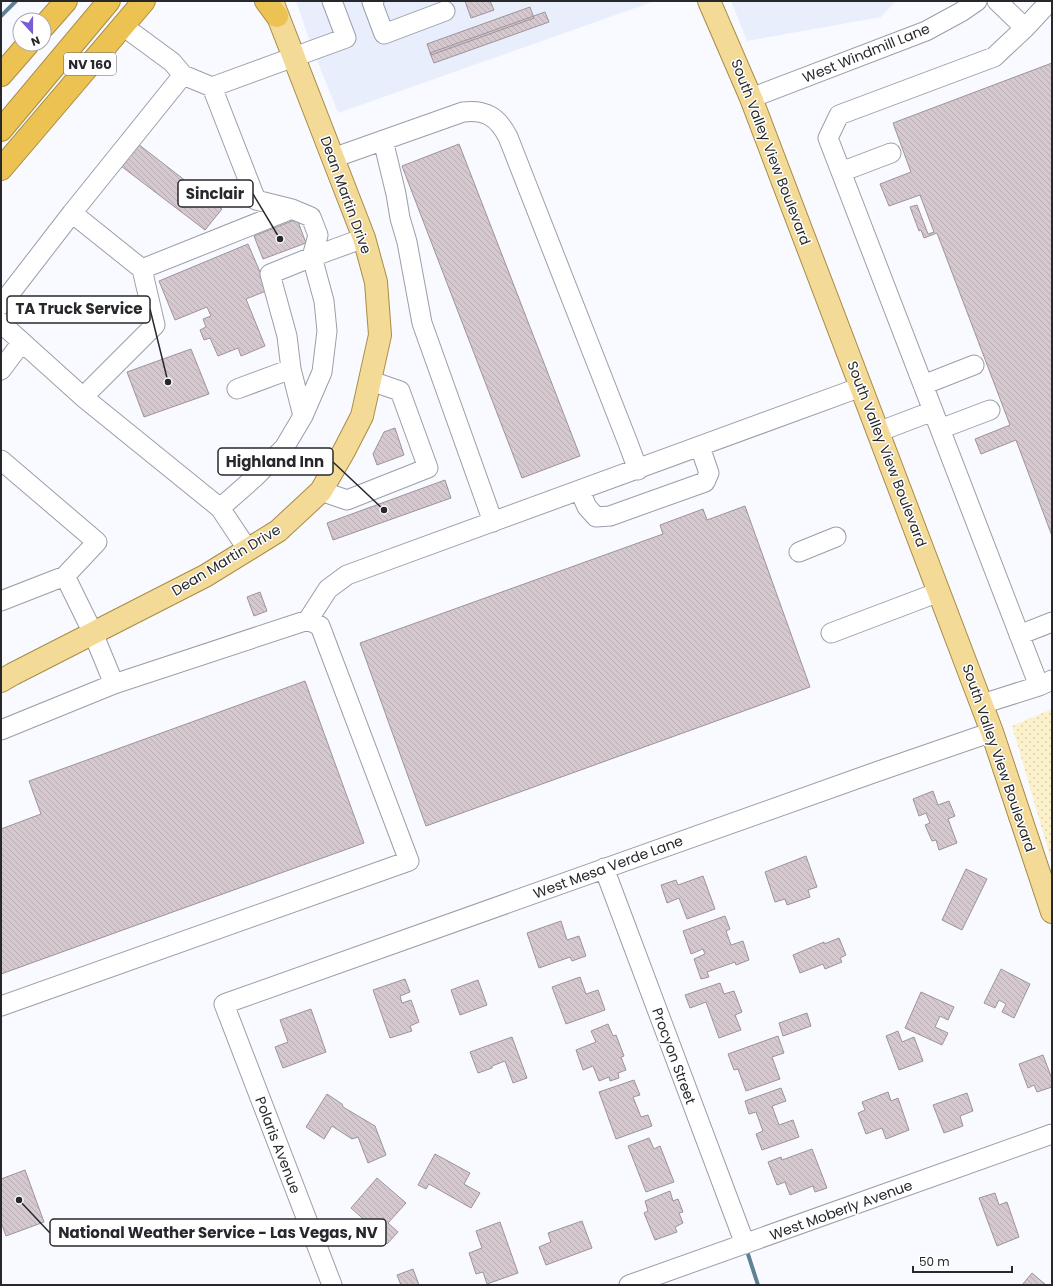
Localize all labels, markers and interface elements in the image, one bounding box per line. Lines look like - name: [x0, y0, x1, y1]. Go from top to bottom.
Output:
- north arrow: [12, 12, 52, 52]
- street label: West Windmill Lane: [799, 18, 933, 88]
- text: N: [29, 32, 42, 50]
- road number: NV 160: [64, 53, 116, 75]
- street label: South Valley View Boulevard: [726, 56, 816, 248]
- street label: Dean Martin Drive: [315, 133, 377, 257]
- callout: Sinclair: [178, 180, 253, 207]
- text: Sinclair: [186, 183, 245, 204]
- callout: TA Truck Service: [7, 296, 150, 323]
- text: TA Truck Service: [15, 298, 143, 319]
- street label: South Valley View Boulevard: [842, 358, 932, 550]
- callout: Highland Inn: [218, 448, 333, 475]
- text: Highland Inn: [226, 451, 324, 472]
- street label: Dean Martin Drive: [168, 519, 284, 600]
- street label: South Valley View Boulevard: [957, 661, 1041, 855]
- street label: West Mesa Verde Lane: [530, 830, 686, 903]
- street label: Procyon Street: [647, 1005, 701, 1107]
- street label: Polaris Avenue: [250, 1094, 306, 1197]
- street label: West Moberly Avenue: [767, 1175, 915, 1245]
- callout: National Weather Service - Las Vegas, NV: [50, 1219, 386, 1246]
- text: National Weather Service - Las Vegas, NV: [58, 1222, 378, 1243]
- scale bar: [913, 1248, 1012, 1274]
- text: 50 m: [919, 1253, 950, 1270]

